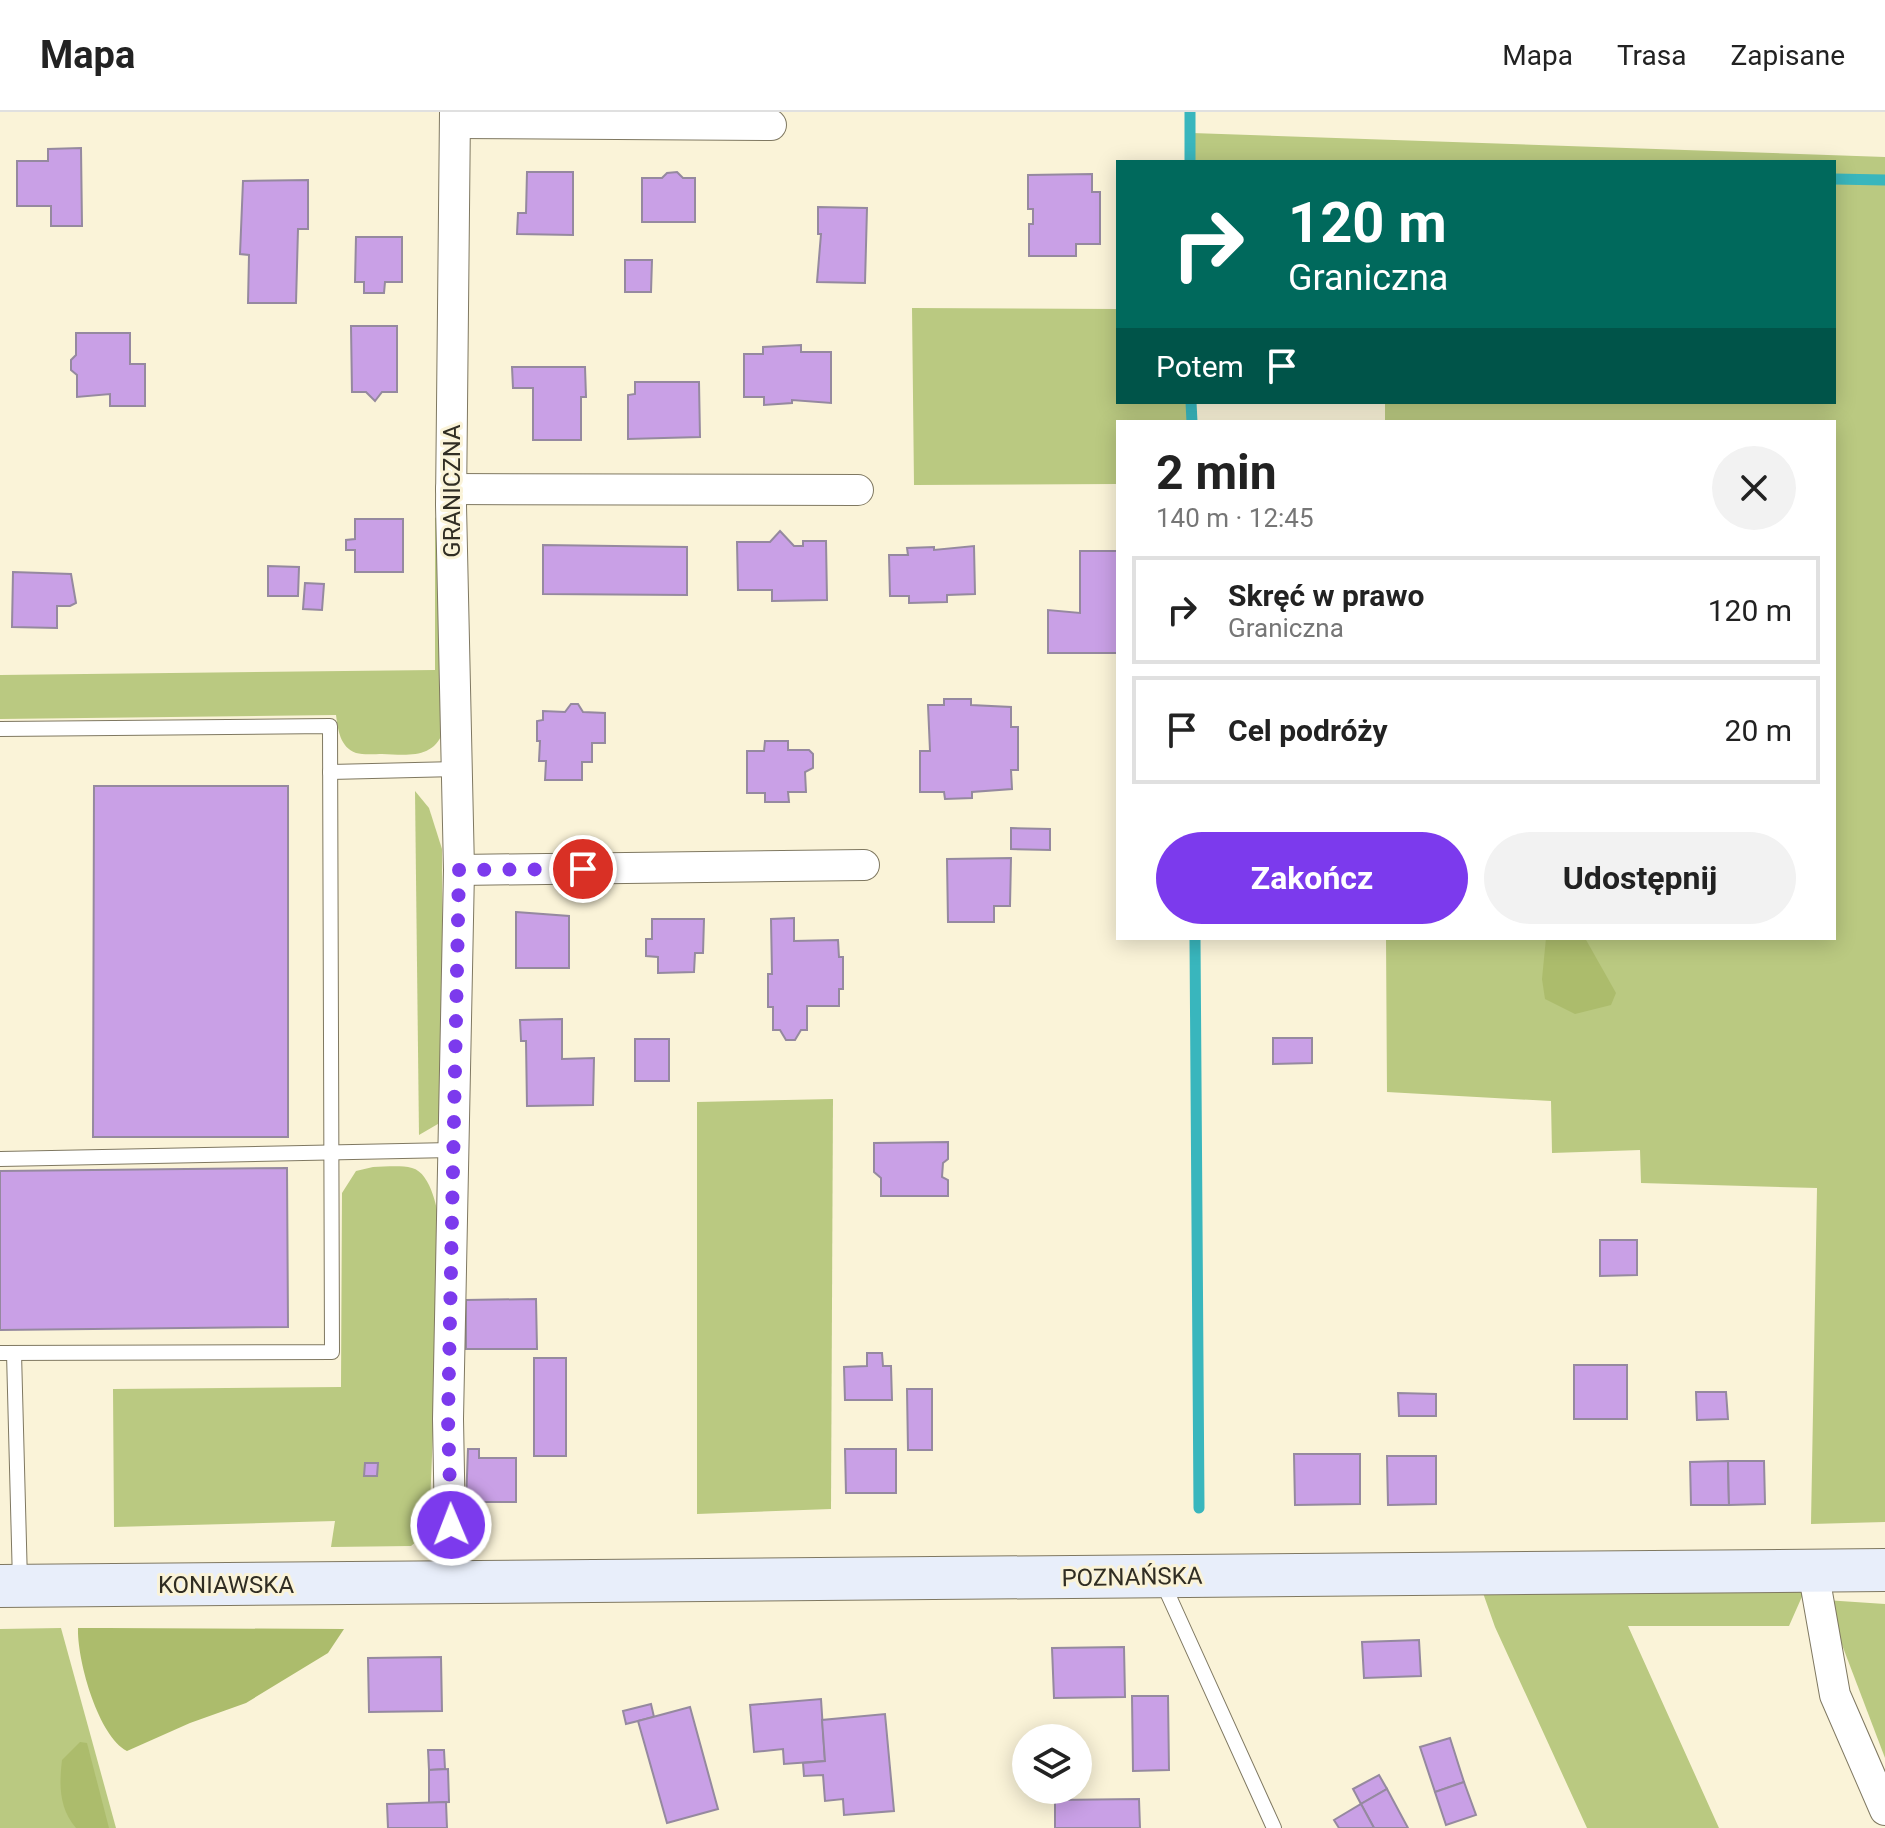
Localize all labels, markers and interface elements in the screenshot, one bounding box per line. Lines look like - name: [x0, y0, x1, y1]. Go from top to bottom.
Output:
- text: Mapa: [40, 33, 135, 77]
- text: Mapa: [1502, 39, 1573, 72]
- text: Trasa: [1617, 39, 1686, 72]
- text: Zapisane: [1730, 39, 1845, 72]
- text: 120 m: [1288, 190, 1447, 256]
- icon: right: [1156, 192, 1260, 296]
- text: Graniczna: [1288, 257, 1448, 299]
- icon: arrive: [1260, 344, 1304, 388]
- text: Potem: [1156, 349, 1244, 384]
- street label: GRANICZNA: [438, 424, 466, 558]
- text: 2 min: [1156, 444, 1277, 501]
- button: close: [1712, 446, 1796, 530]
- text: 140 m · 12:45: [1156, 503, 1314, 533]
- text: Skręć w prawo: [1228, 578, 1424, 613]
- icon: right: [1160, 588, 1204, 632]
- text: 120 m: [1708, 593, 1792, 628]
- text: Graniczna: [1228, 613, 1344, 643]
- icon: arrive: [1160, 708, 1204, 752]
- text: Cel podróży: [1228, 713, 1388, 748]
- text: 20 m: [1725, 713, 1792, 748]
- button: Zakończ: [1156, 832, 1468, 924]
- button: Udostępnij: [1484, 832, 1796, 924]
- pin: [549, 835, 617, 903]
- icon: arrive: [561, 847, 605, 891]
- position arrow: [409, 1483, 493, 1567]
- street label: POZNAŃSKA: [1061, 1562, 1203, 1592]
- street label: KONIAWSKA: [158, 1571, 294, 1599]
- map controls: [1012, 1724, 1092, 1804]
- button: layers: [1012, 1724, 1092, 1804]

